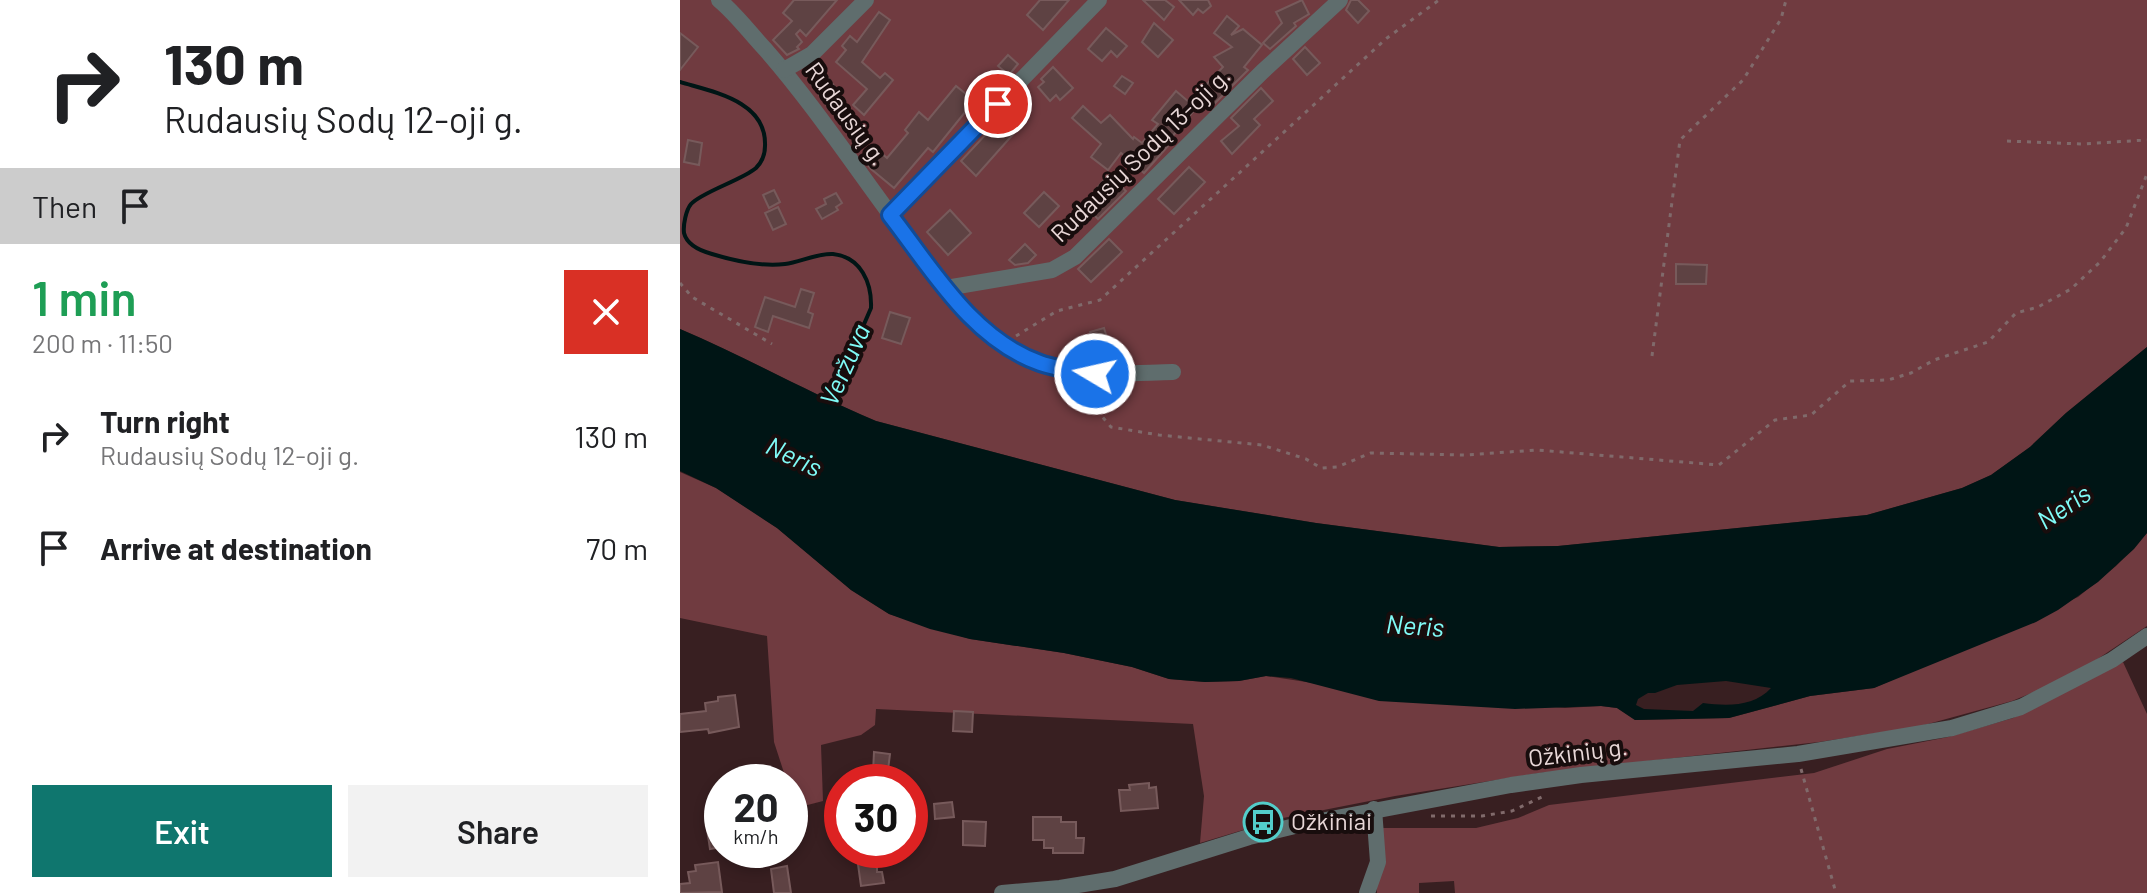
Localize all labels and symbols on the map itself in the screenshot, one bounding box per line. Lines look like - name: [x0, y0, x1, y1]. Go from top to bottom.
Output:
- street label: Rudausių g.: [800, 56, 894, 170]
- street label: Rudausių Sodų 13-oji g.: [1044, 61, 1236, 247]
- pin: [964, 70, 1032, 138]
- water label: Veržuva: [812, 319, 875, 410]
- position arrow: [1053, 332, 1137, 416]
- water label: Neris: [762, 429, 828, 482]
- water label: Neris: [2030, 477, 2096, 535]
- water label: Neris: [1385, 607, 1445, 642]
- street label: Ožkinių g.: [1526, 731, 1629, 772]
- speed limit sign: 30: [824, 764, 928, 868]
- bus stop icon: Ožkiniai: [1242, 801, 1284, 843]
- place label: Ožkiniai: [1291, 806, 1372, 835]

